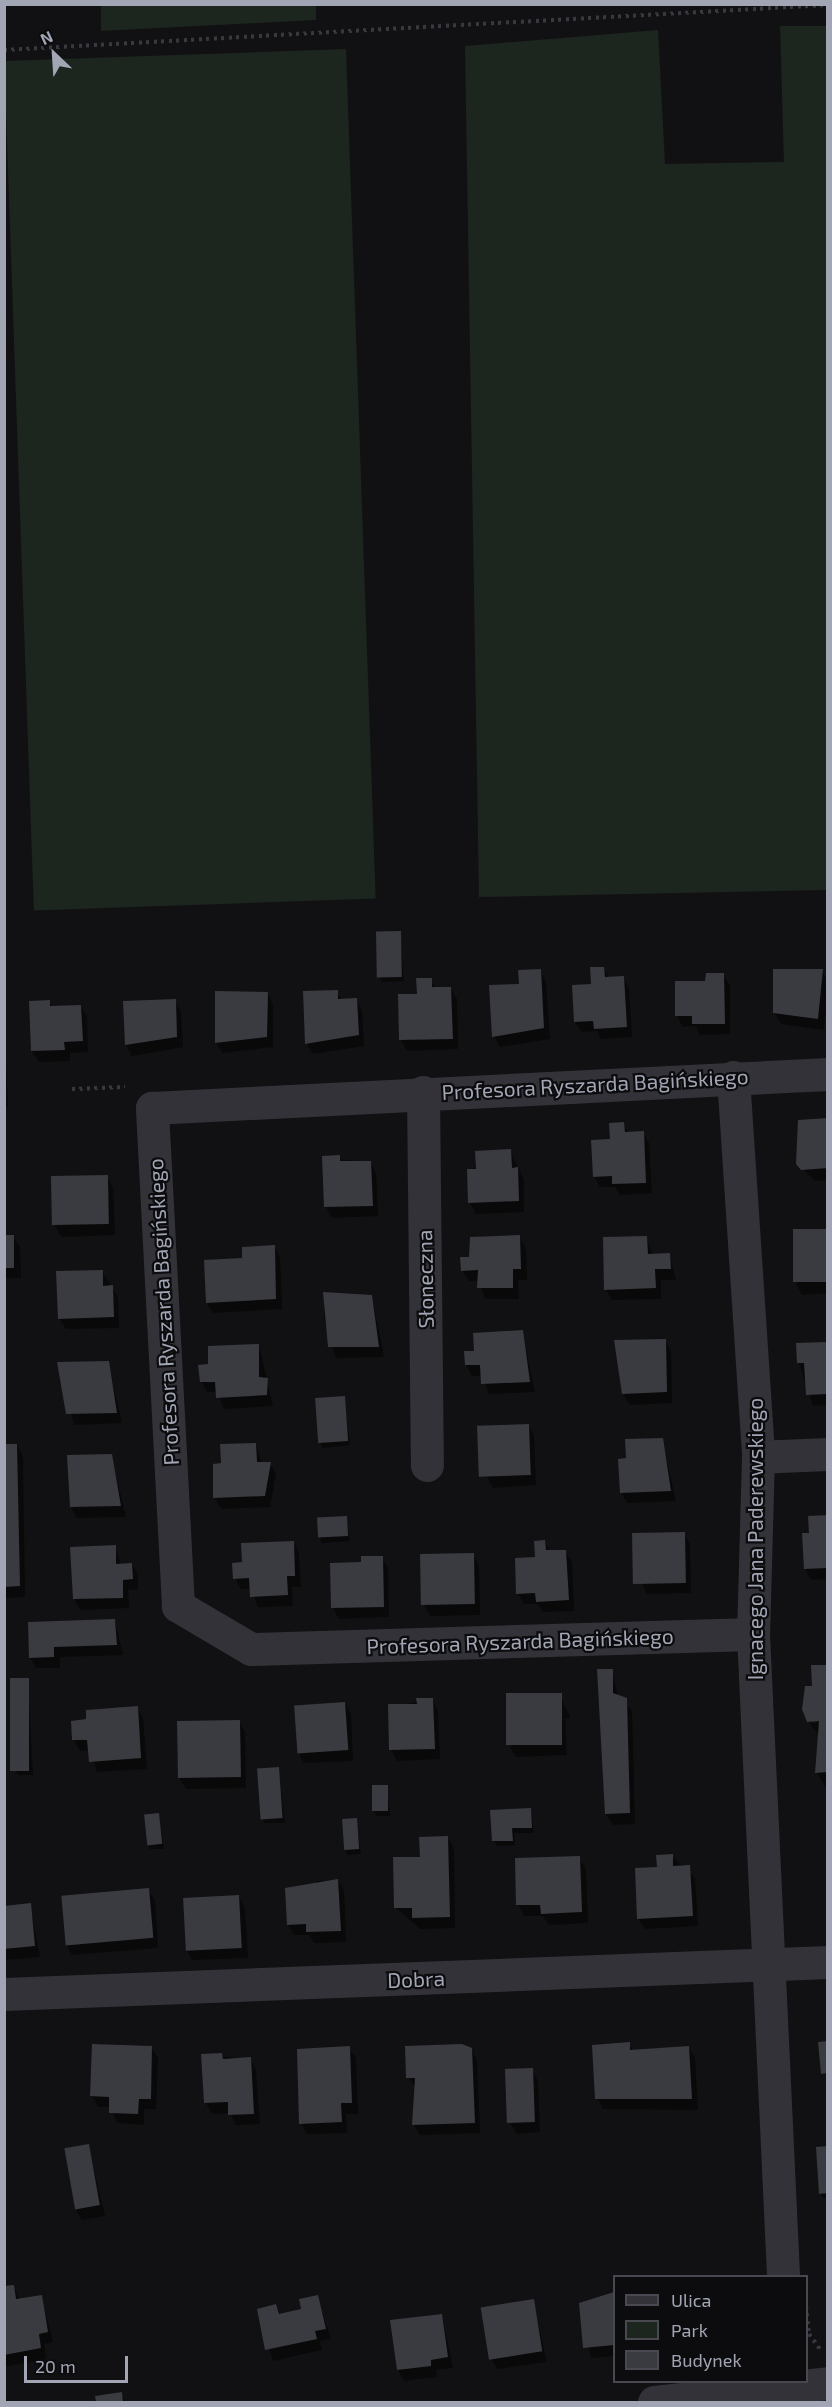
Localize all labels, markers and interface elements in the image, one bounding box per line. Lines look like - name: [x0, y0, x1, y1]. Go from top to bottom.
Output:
- north arrow: [24, 24, 84, 84]
- text: N: [37, 26, 55, 48]
- street label: Profesora Ryszarda Bagińskiego: [441, 1063, 749, 1105]
- street label: Profesora Ryszarda Bagińskiego: [142, 1158, 184, 1466]
- street label: Słoneczna: [412, 1229, 438, 1329]
- street label: Ignacego Jana Paderewskiego: [742, 1398, 768, 1680]
- street label: Profesora Ryszarda Bagińskiego: [366, 1623, 674, 1659]
- street label: Dobra: [387, 1965, 445, 1993]
- legend: [613, 2275, 808, 2383]
- text: Ulica: [671, 2289, 711, 2311]
- text: Park: [671, 2319, 708, 2341]
- scale bar: [27, 2344, 130, 2382]
- text: Budynek: [671, 2349, 742, 2371]
- text: 20 m: [35, 2355, 76, 2377]

